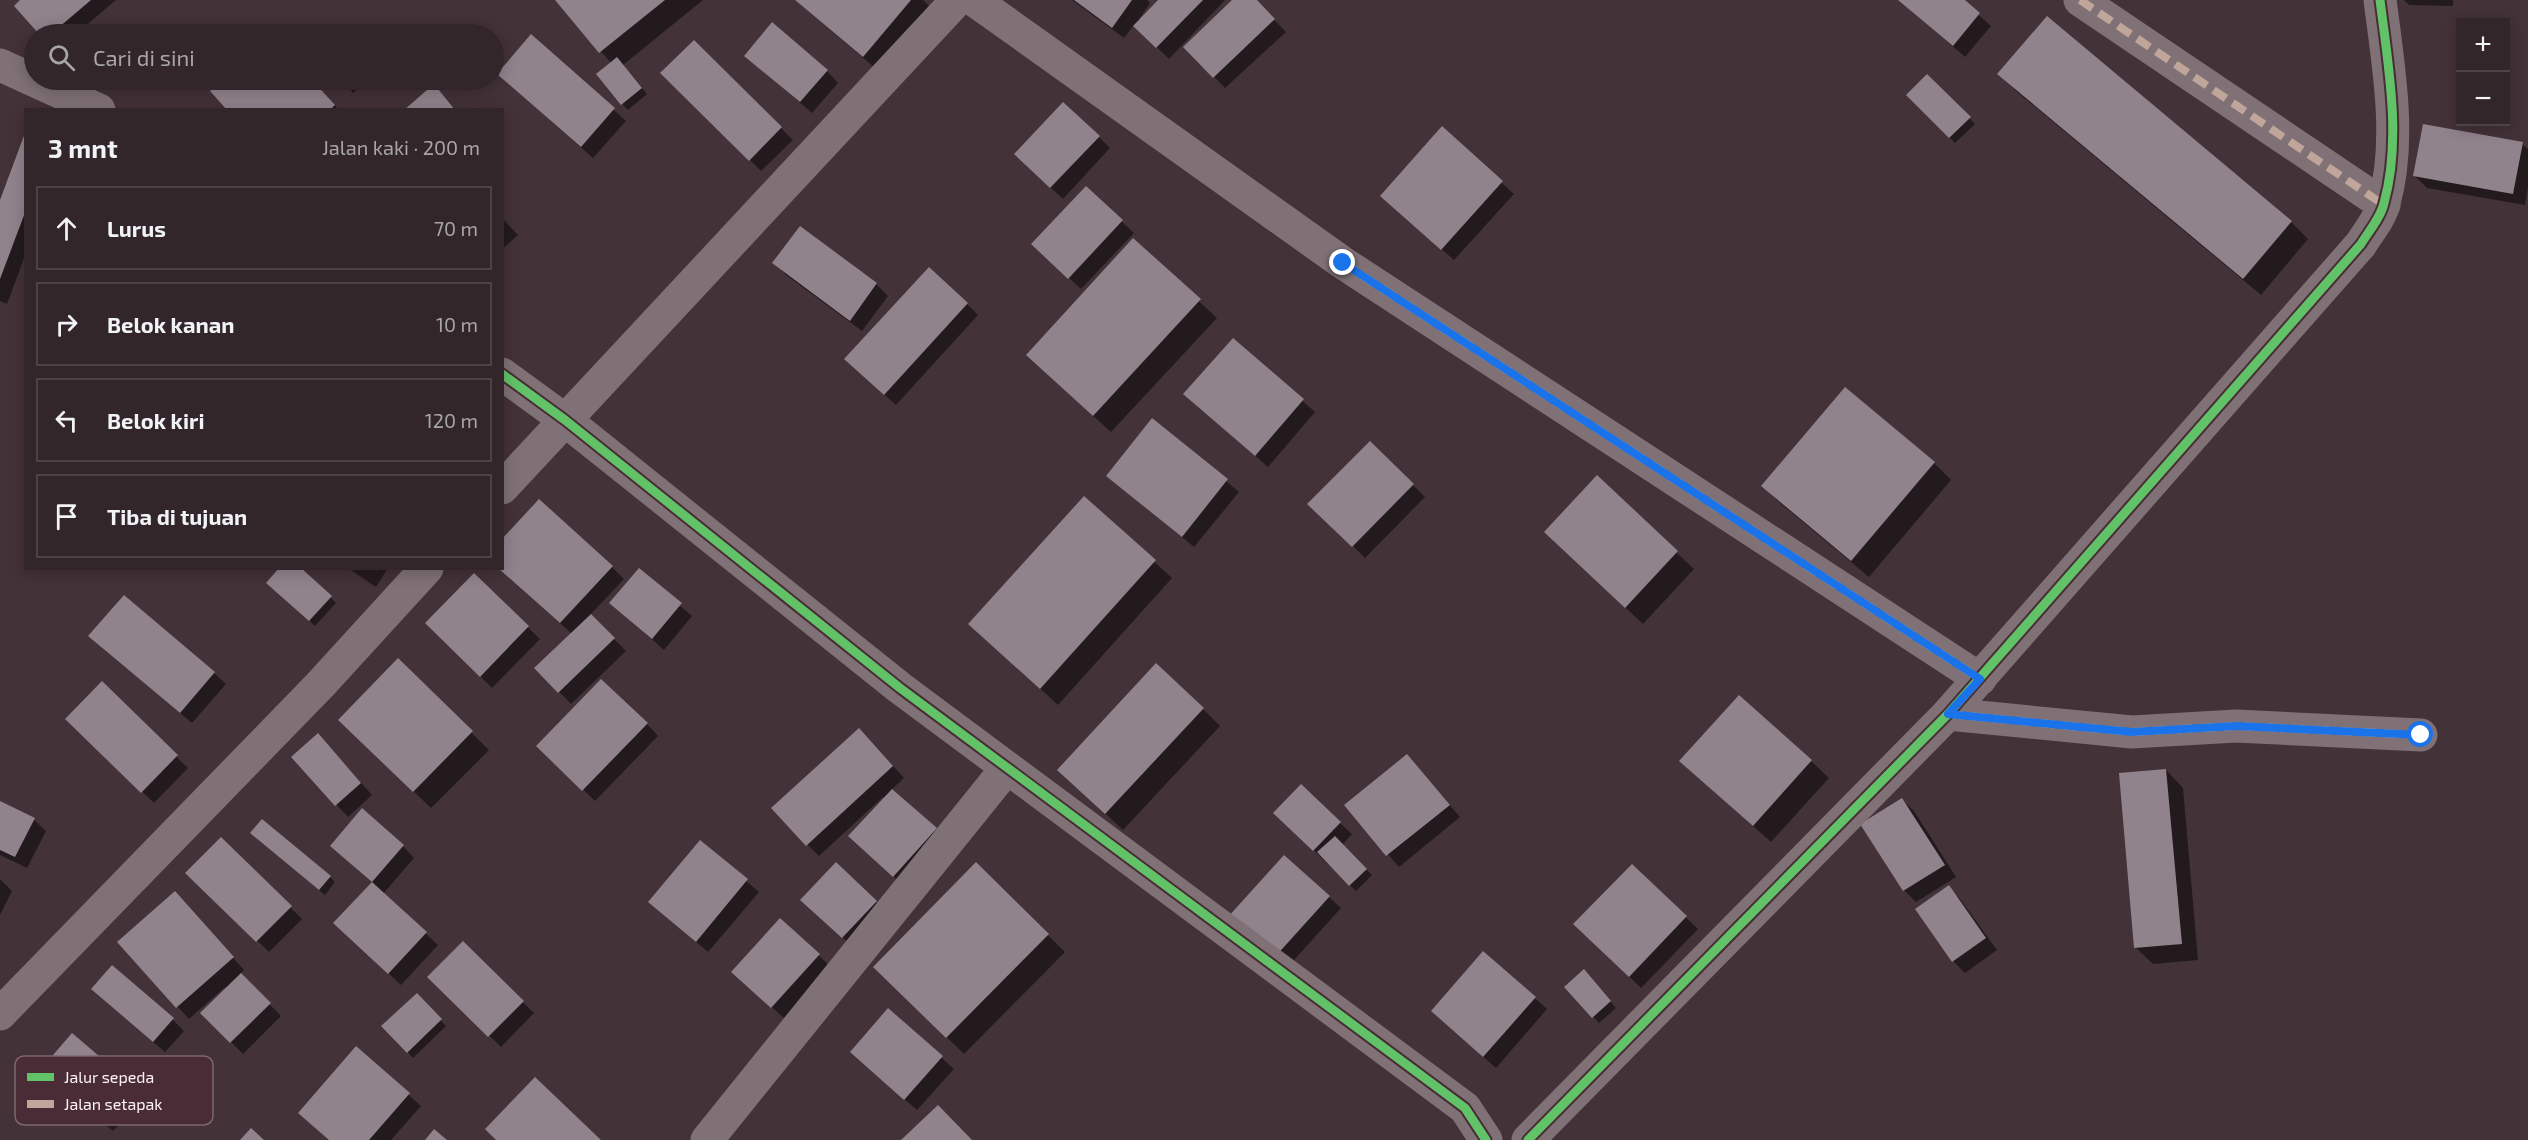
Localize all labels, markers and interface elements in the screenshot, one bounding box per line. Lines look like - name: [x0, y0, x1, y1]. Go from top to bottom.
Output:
- map controls: [2456, 18, 2510, 126]
- button: +: [2456, 18, 2510, 72]
- search box: [24, 24, 504, 90]
- icon: search: [45, 41, 78, 74]
- text: Cari di sini: [93, 44, 195, 70]
- button: −: [2456, 72, 2510, 126]
- text: 3 mnt: [48, 132, 118, 163]
- text: Jalan kaki · 200 m: [322, 135, 480, 159]
- icon: ahead: [50, 212, 83, 245]
- text: Lurus: [107, 215, 166, 241]
- text: 70 m: [434, 216, 478, 240]
- route end: [1329, 249, 1355, 275]
- icon: right: [50, 308, 83, 341]
- text: Belok kanan: [107, 311, 234, 337]
- text: 10 m: [436, 312, 478, 336]
- icon: left: [50, 404, 83, 437]
- text: Belok kiri: [107, 407, 204, 433]
- text: 120 m: [425, 408, 478, 432]
- icon: arrive: [50, 500, 83, 533]
- text: Tiba di tujuan: [107, 503, 247, 529]
- route start: [2407, 721, 2433, 747]
- legend: [15, 1056, 213, 1125]
- text: Jalur sepeda: [64, 1067, 154, 1086]
- text: Jalan setapak: [64, 1094, 162, 1113]

